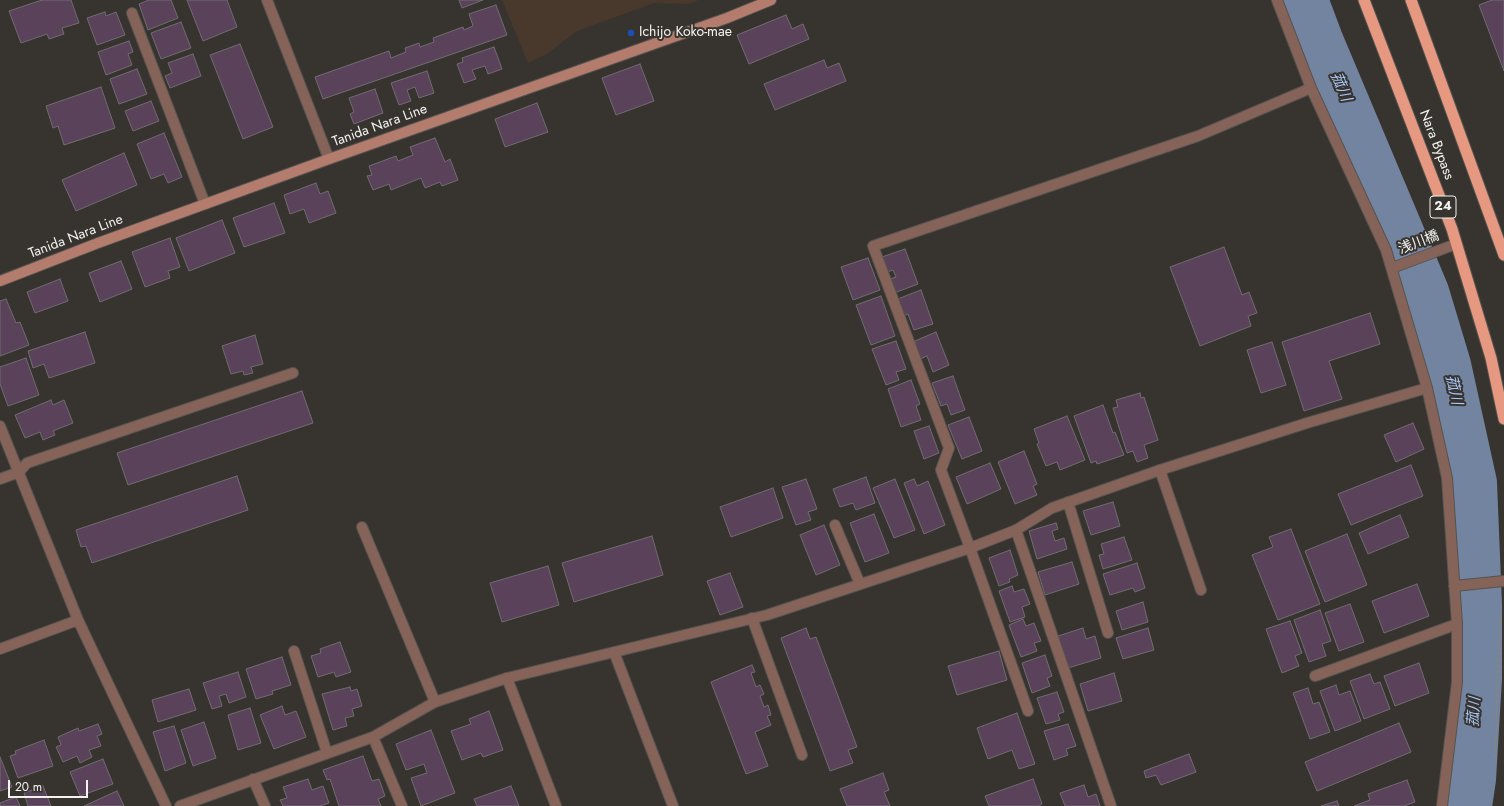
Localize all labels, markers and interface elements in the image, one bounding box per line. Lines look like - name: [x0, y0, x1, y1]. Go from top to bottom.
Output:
- place label: Ichijo Koko-mae: [639, 25, 732, 41]
- marker: Ichijo Koko-mae: [626, 28, 636, 38]
- water label: 菰川: [1326, 70, 1354, 104]
- street label: Tanida Nara Line: [330, 101, 430, 151]
- street label: Nara Bypass: [1415, 108, 1457, 182]
- road number: 24: [1430, 196, 1456, 218]
- street label: Tanida Nara Line: [27, 211, 125, 263]
- street label: 浅川橋: [1396, 228, 1442, 258]
- water label: 菰川: [1441, 373, 1465, 407]
- water label: 菰川: [1465, 696, 1485, 728]
- scale bar: [10, 772, 90, 798]
- text: 20 m: [15, 778, 42, 796]

